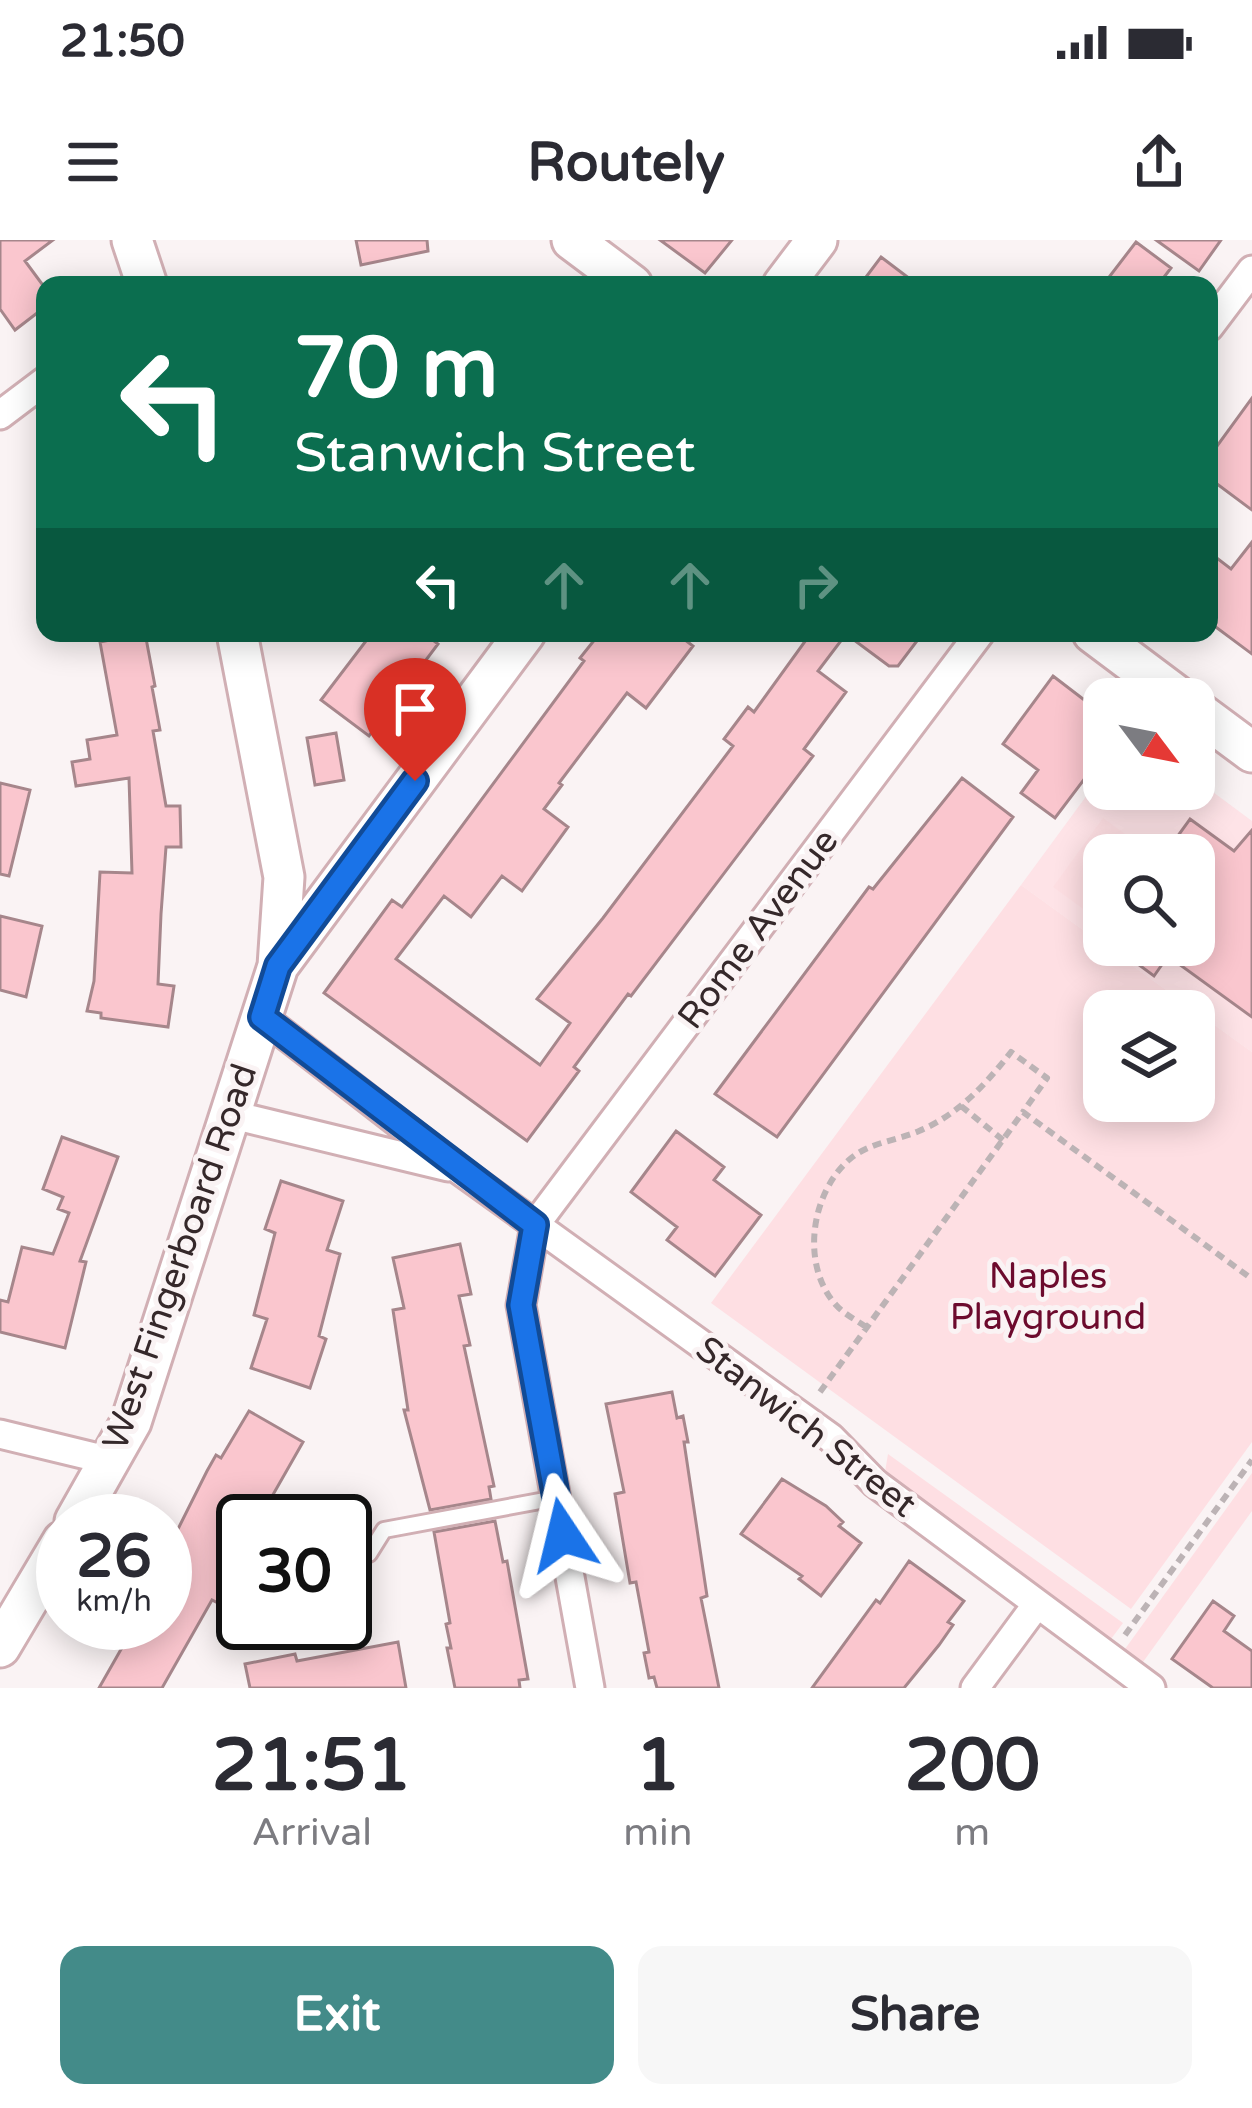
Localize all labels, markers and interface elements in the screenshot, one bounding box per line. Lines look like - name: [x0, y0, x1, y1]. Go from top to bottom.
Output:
- text: 21:50: [60, 15, 185, 69]
- icon: menu: [60, 129, 126, 195]
- icon: share: [1126, 129, 1192, 195]
- text: Routely: [527, 130, 725, 195]
- text: 70 m: [294, 319, 498, 420]
- icon: left: [96, 324, 252, 480]
- text: Stanwich Street: [294, 421, 696, 486]
- icon: left: [405, 552, 471, 618]
- icon: ahead: [531, 552, 597, 618]
- icon: ahead: [657, 552, 723, 618]
- icon: right: [783, 552, 849, 618]
- pin: [364, 658, 466, 781]
- icon: arrive: [382, 676, 448, 742]
- north arrow: [1083, 678, 1215, 810]
- map controls: [1083, 678, 1215, 1122]
- street label: Rome Avenue: [669, 821, 847, 1037]
- button: search: [1083, 834, 1215, 966]
- button: layers: [1083, 990, 1215, 1122]
- street label: West Fingerboard Road: [94, 1058, 266, 1456]
- park label: Naples Playground: [950, 1255, 1146, 1339]
- street label: Stanwich Street: [687, 1328, 925, 1526]
- position arrow: [500, 1472, 626, 1598]
- speed limit sign: 30: [216, 1494, 372, 1650]
- text: 26: [76, 1521, 152, 1593]
- text: km/h: [76, 1583, 152, 1620]
- text: 21:51: [212, 1723, 411, 1810]
- text: 1: [635, 1723, 681, 1810]
- text: 200: [904, 1723, 1040, 1810]
- text: Arrival: [251, 1809, 372, 1856]
- text: min: [623, 1809, 693, 1856]
- text: m: [954, 1809, 990, 1856]
- button: Exit: [60, 1946, 614, 2084]
- button: Share: [638, 1946, 1192, 2084]

